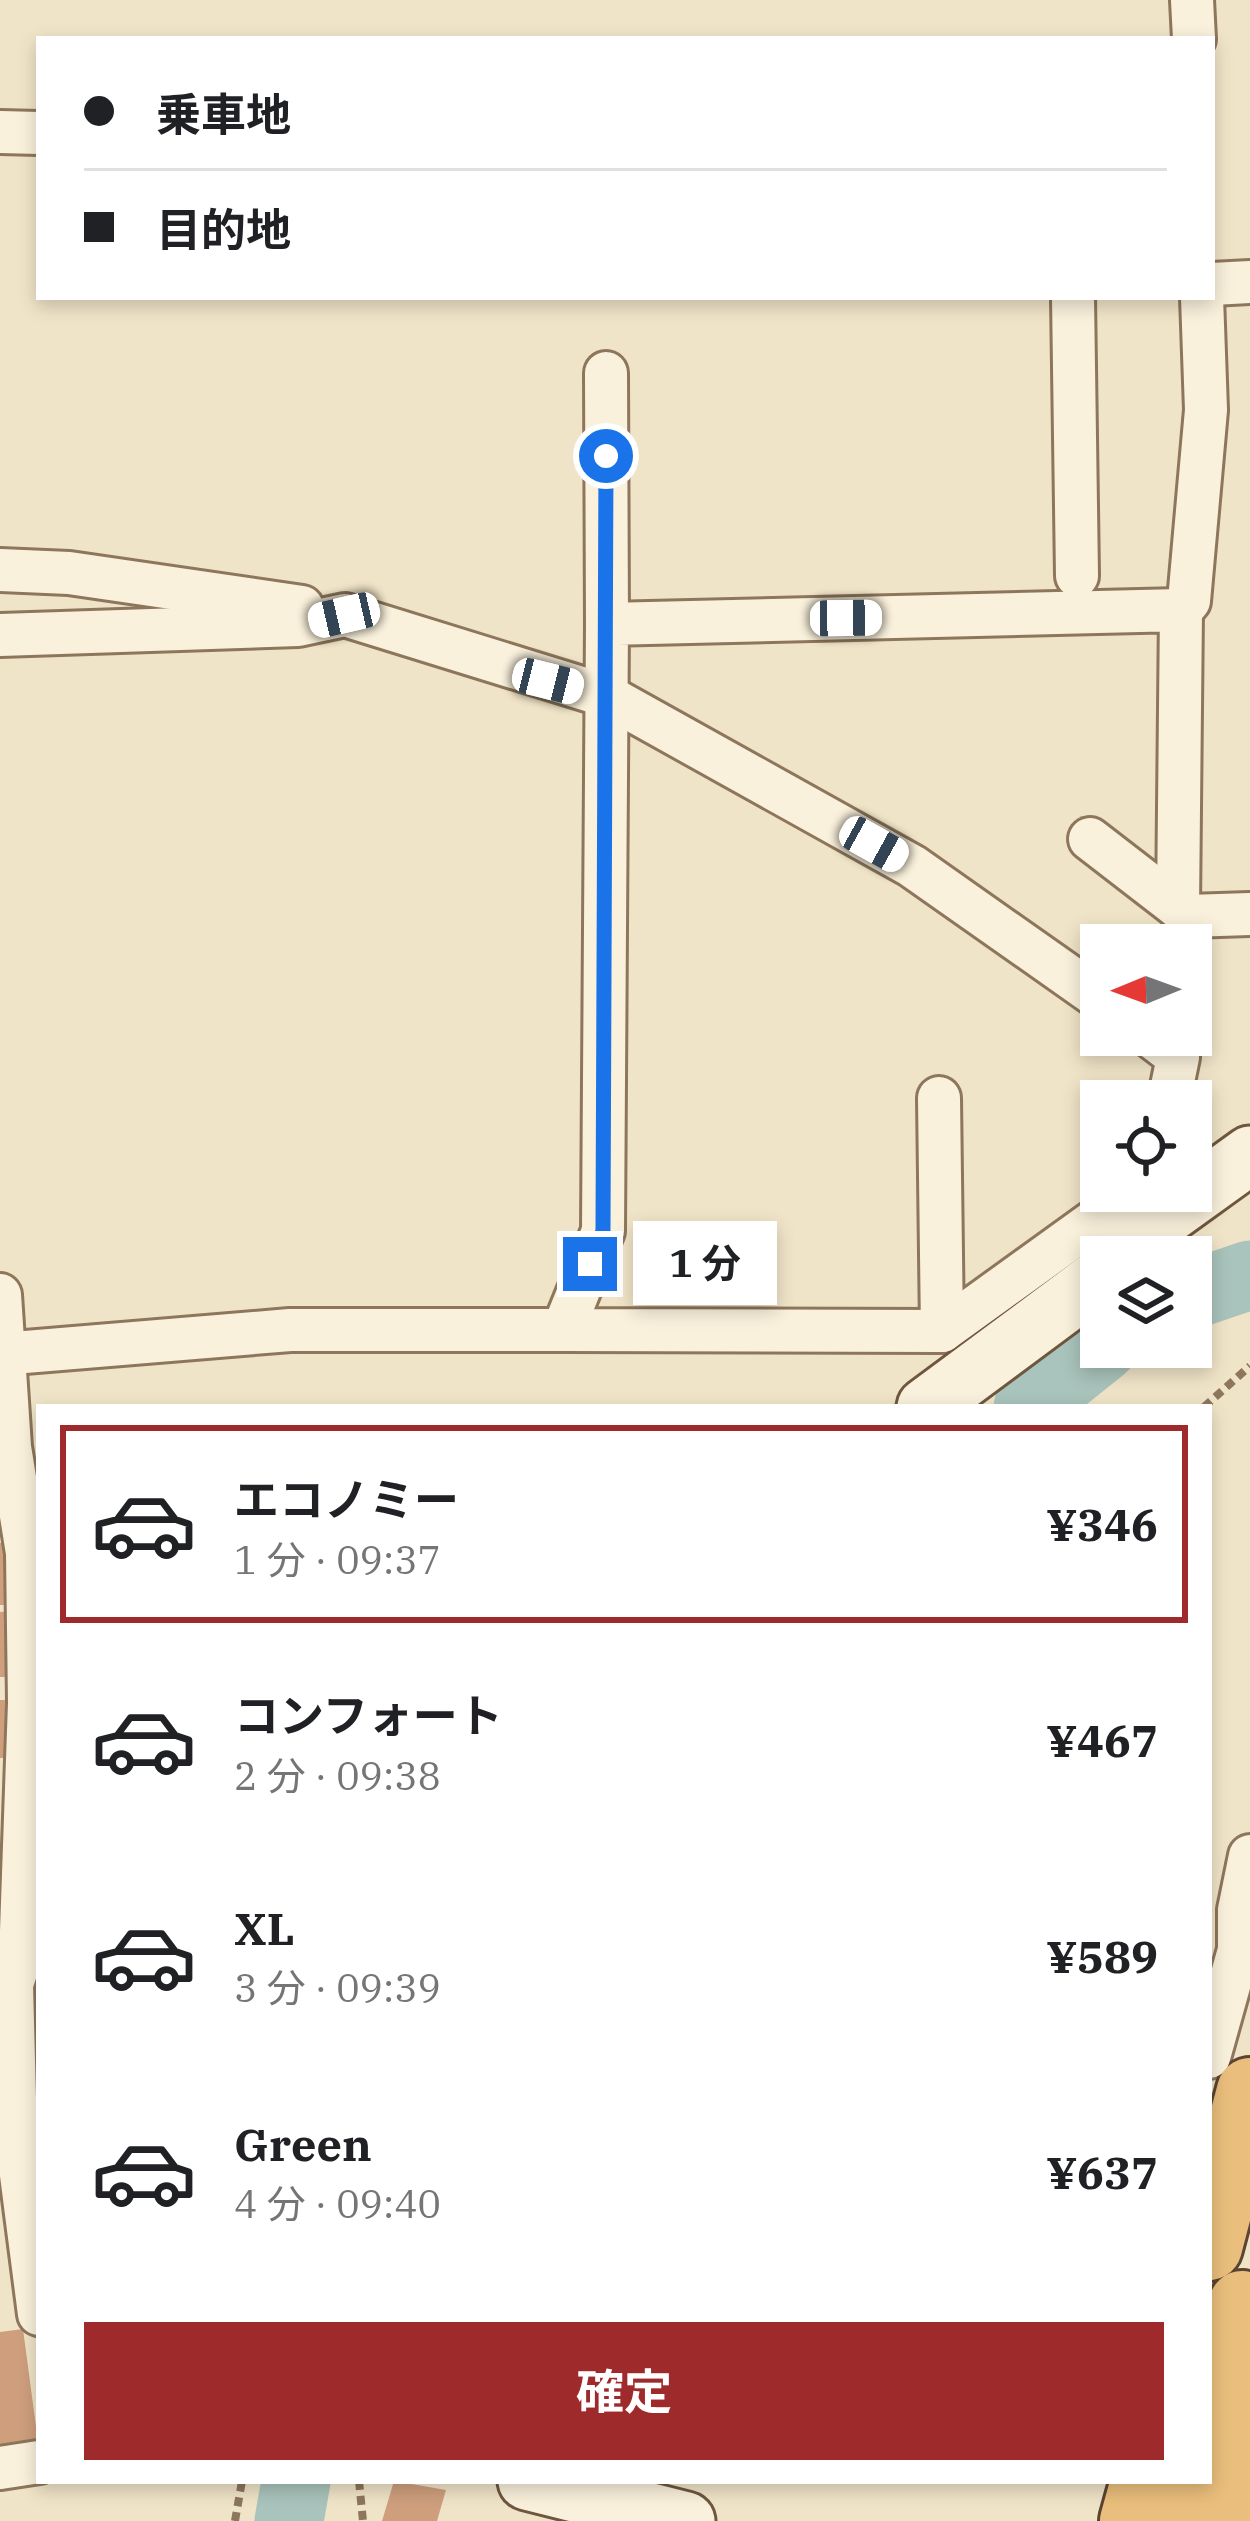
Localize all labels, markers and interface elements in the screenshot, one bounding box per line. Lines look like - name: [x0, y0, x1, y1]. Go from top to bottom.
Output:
- text: 乗車地: [156, 85, 291, 143]
- text: 目的地: [156, 200, 291, 258]
- route start: [579, 429, 633, 483]
- car: [305, 589, 383, 641]
- car: [810, 599, 882, 637]
- car: [509, 655, 587, 707]
- car: [834, 811, 914, 877]
- north arrow: [1080, 924, 1212, 1056]
- map controls: [1080, 924, 1212, 1368]
- button: locate: [1080, 1080, 1212, 1212]
- callout: 1 分: [632, 1222, 776, 1306]
- button: layers: [1080, 1236, 1212, 1368]
- route end: [563, 1237, 617, 1291]
- text: 1 分: [669, 1237, 741, 1288]
- icon: car: [90, 1470, 198, 1578]
- text: エコノミー: [234, 1470, 459, 1528]
- text: ¥346: [1046, 1495, 1158, 1553]
- text: 1 分 · 09:37: [234, 1534, 441, 1585]
- icon: car: [90, 1686, 198, 1794]
- text: コンフォート: [234, 1686, 503, 1744]
- text: ¥467: [1046, 1711, 1158, 1769]
- text: 2 分 · 09:38: [234, 1750, 441, 1801]
- text: XL: [234, 1899, 295, 1957]
- icon: car: [90, 1902, 198, 2010]
- text: ¥589: [1046, 1927, 1158, 1985]
- text: 3 分 · 09:39: [234, 1962, 441, 2013]
- text: Green: [234, 2115, 372, 2173]
- icon: car: [90, 2118, 198, 2226]
- text: ¥637: [1046, 2143, 1158, 2201]
- text: 4 分 · 09:40: [234, 2178, 441, 2229]
- button: 確定: [84, 2322, 1164, 2460]

